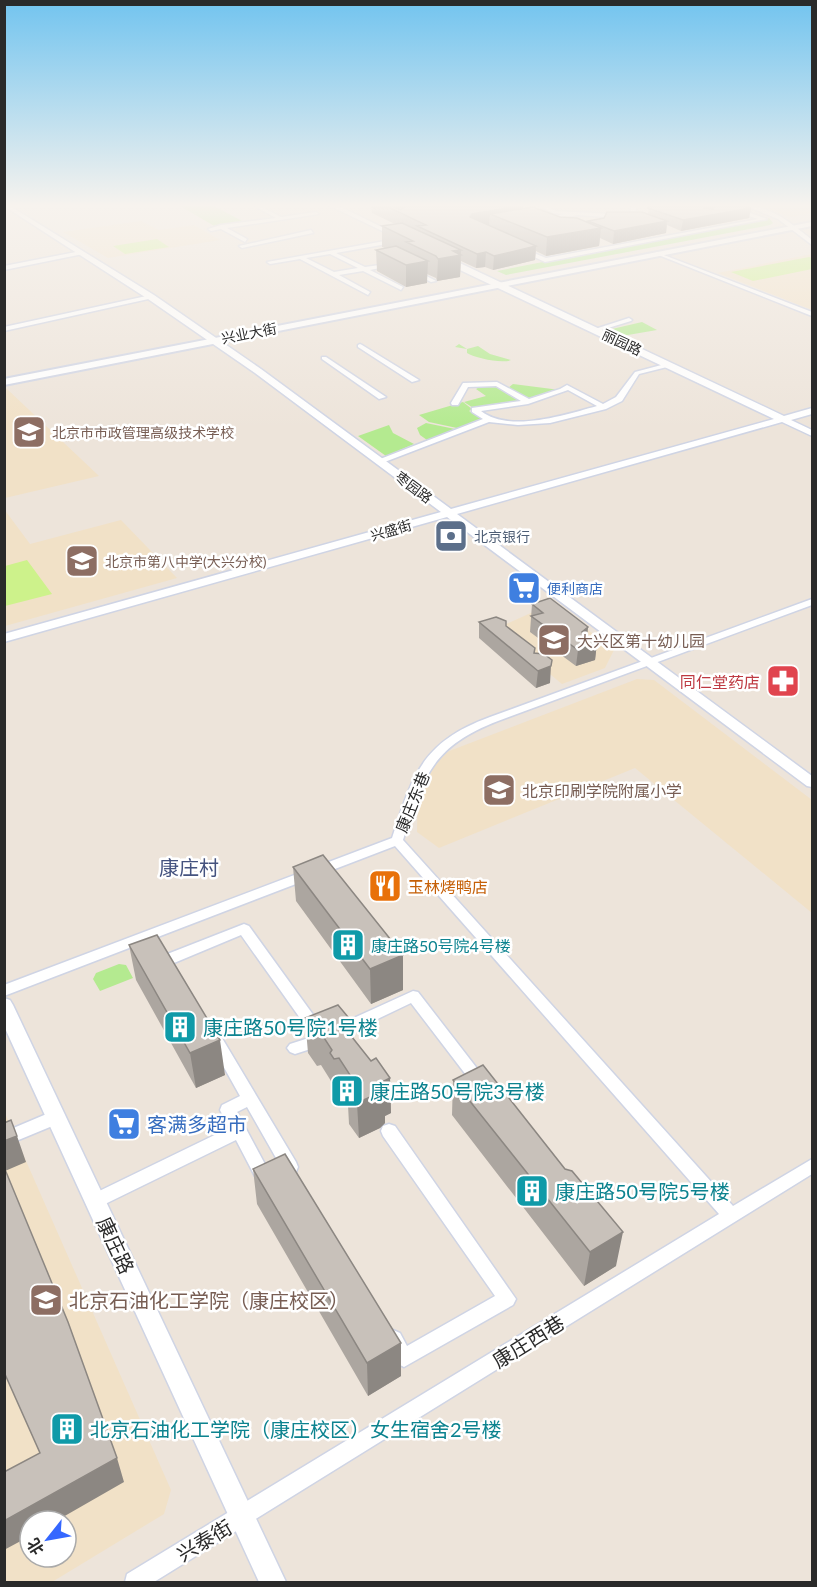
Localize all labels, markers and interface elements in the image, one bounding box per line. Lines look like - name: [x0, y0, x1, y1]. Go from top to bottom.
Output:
- street label: 兴业大街: [220, 319, 278, 347]
- street label: 丽园路: [599, 325, 645, 359]
- school or university icon: 北京市市政管理高级技术学校: [11, 414, 47, 450]
- place label: 北京市市政管理高级技术学校: [52, 424, 234, 441]
- street label: 枣园路: [392, 468, 436, 506]
- street label: 兴盛街: [368, 516, 414, 544]
- bank icon: 北京银行: [433, 518, 469, 554]
- place label: 北京银行: [474, 528, 530, 545]
- school or university icon: 北京市第八中学(大兴分校): [64, 543, 100, 579]
- place label: 北京市第八中学(大兴分校): [105, 553, 267, 570]
- supermarket icon: 便利商店: [506, 570, 542, 606]
- place label: 便利商店: [547, 580, 603, 597]
- school or university icon: 大兴区第十幼儿园: [536, 622, 572, 658]
- place label: 大兴区第十幼儿园: [577, 631, 705, 650]
- pharmacy icon: 同仁堂药店: [765, 663, 801, 699]
- place label: 同仁堂药店: [680, 672, 760, 691]
- street label: 康庄东巷: [391, 769, 433, 835]
- school or university icon: 北京印刷学院附属小学: [481, 772, 517, 808]
- place label: 北京印刷学院附属小学: [522, 781, 682, 800]
- district label: 康庄村: [159, 855, 219, 879]
- restaurant icon: 玉林烤鸭店: [367, 868, 403, 904]
- place label: 玉林烤鸭店: [408, 877, 488, 896]
- building icon: 康庄路50号院4号楼: [330, 927, 366, 963]
- place label: 康庄路50号院4号楼: [371, 936, 511, 955]
- building icon: 康庄路50号院1号楼: [162, 1009, 198, 1045]
- place label: 康庄路50号院1号楼: [203, 1015, 378, 1039]
- building icon: 康庄路50号院3号楼: [329, 1073, 365, 1109]
- place label: 康庄路50号院3号楼: [370, 1079, 545, 1103]
- supermarket icon: 客满多超市: [106, 1106, 142, 1142]
- place label: 客满多超市: [147, 1112, 247, 1136]
- building icon: 康庄路50号院5号楼: [514, 1173, 550, 1209]
- place label: 康庄路50号院5号楼: [555, 1179, 730, 1203]
- street label: 康庄路: [92, 1213, 140, 1277]
- school or university icon: 北京石油化工学院（康庄校区）: [28, 1282, 64, 1318]
- place label: 北京石油化工学院（康庄校区）: [69, 1288, 349, 1312]
- street label: 康庄西巷: [488, 1310, 568, 1372]
- building icon: 北京石油化工学院（康庄校区）女生宿舍2号楼: [49, 1411, 85, 1447]
- place label: 北京石油化工学院（康庄校区）女生宿舍2号楼: [90, 1417, 502, 1441]
- north arrow: [18, 1509, 78, 1569]
- street label: 兴泰街: [172, 1514, 236, 1566]
- text: 北: [22, 1535, 47, 1559]

